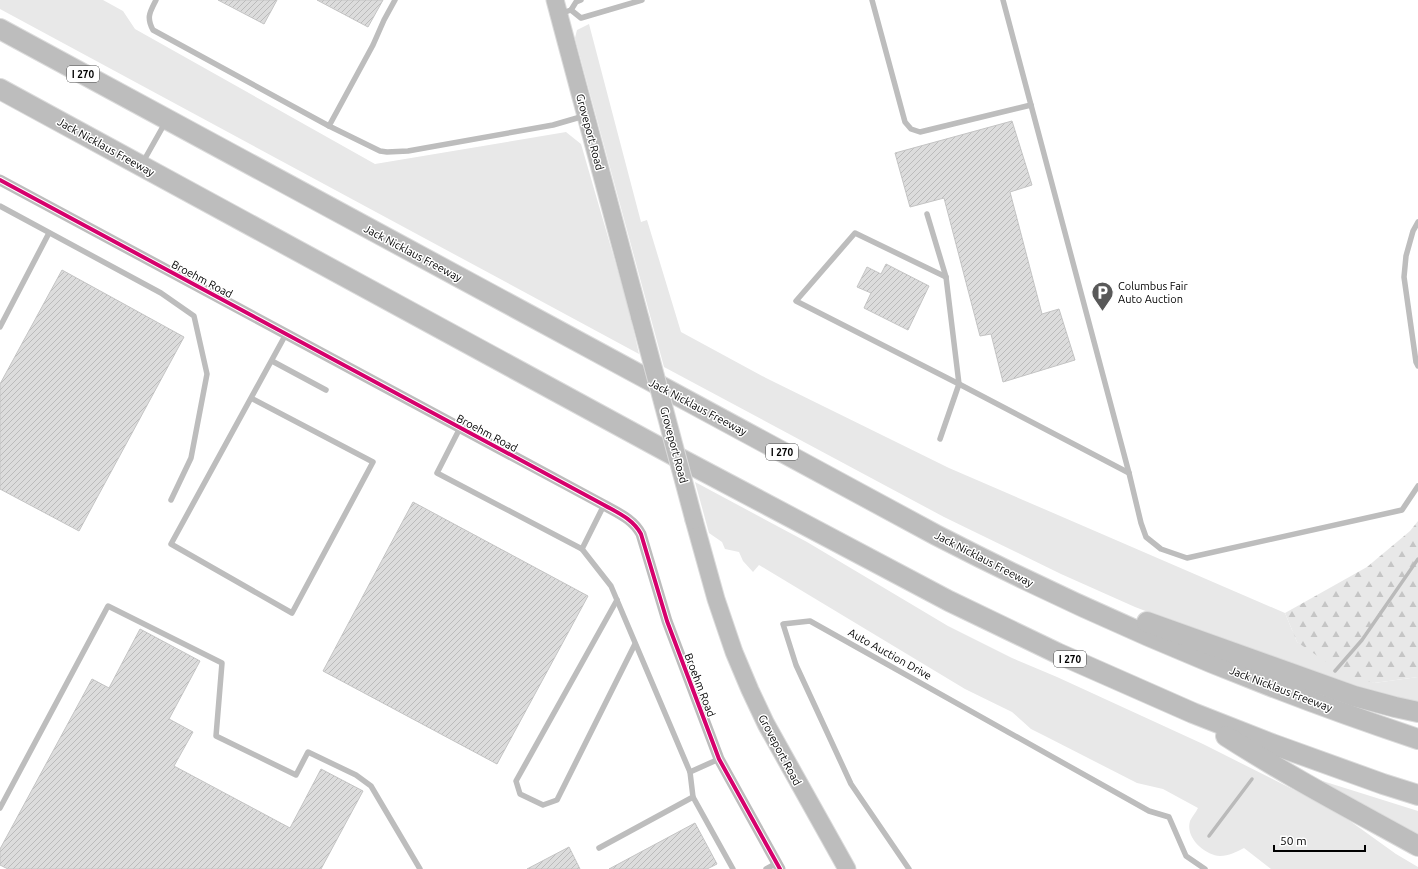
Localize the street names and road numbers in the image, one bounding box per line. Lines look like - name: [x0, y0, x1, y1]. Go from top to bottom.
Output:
- road number: I 270: [67, 66, 99, 82]
- street label: Groveport Road: [574, 93, 606, 171]
- street label: Jack Nicklaus Freeway: [55, 115, 157, 179]
- street label: Jack Nicklaus Freeway: [362, 222, 465, 284]
- street label: Broehm Road: [169, 258, 235, 300]
- street label: Jack Nicklaus Freeway: [647, 376, 750, 438]
- street label: Groveport Road: [658, 406, 690, 484]
- street label: Broehm Road: [454, 412, 520, 454]
- road number: I 270: [766, 444, 798, 460]
- street label: Jack Nicklaus Freeway: [933, 529, 1036, 589]
- street label: Auto Auction Drive: [846, 626, 934, 682]
- street label: Broehm Road: [682, 651, 718, 719]
- road number: I 270: [1054, 651, 1086, 667]
- street label: Jack Nicklaus Freeway: [1228, 664, 1335, 714]
- street label: Groveport Road: [756, 713, 804, 787]

